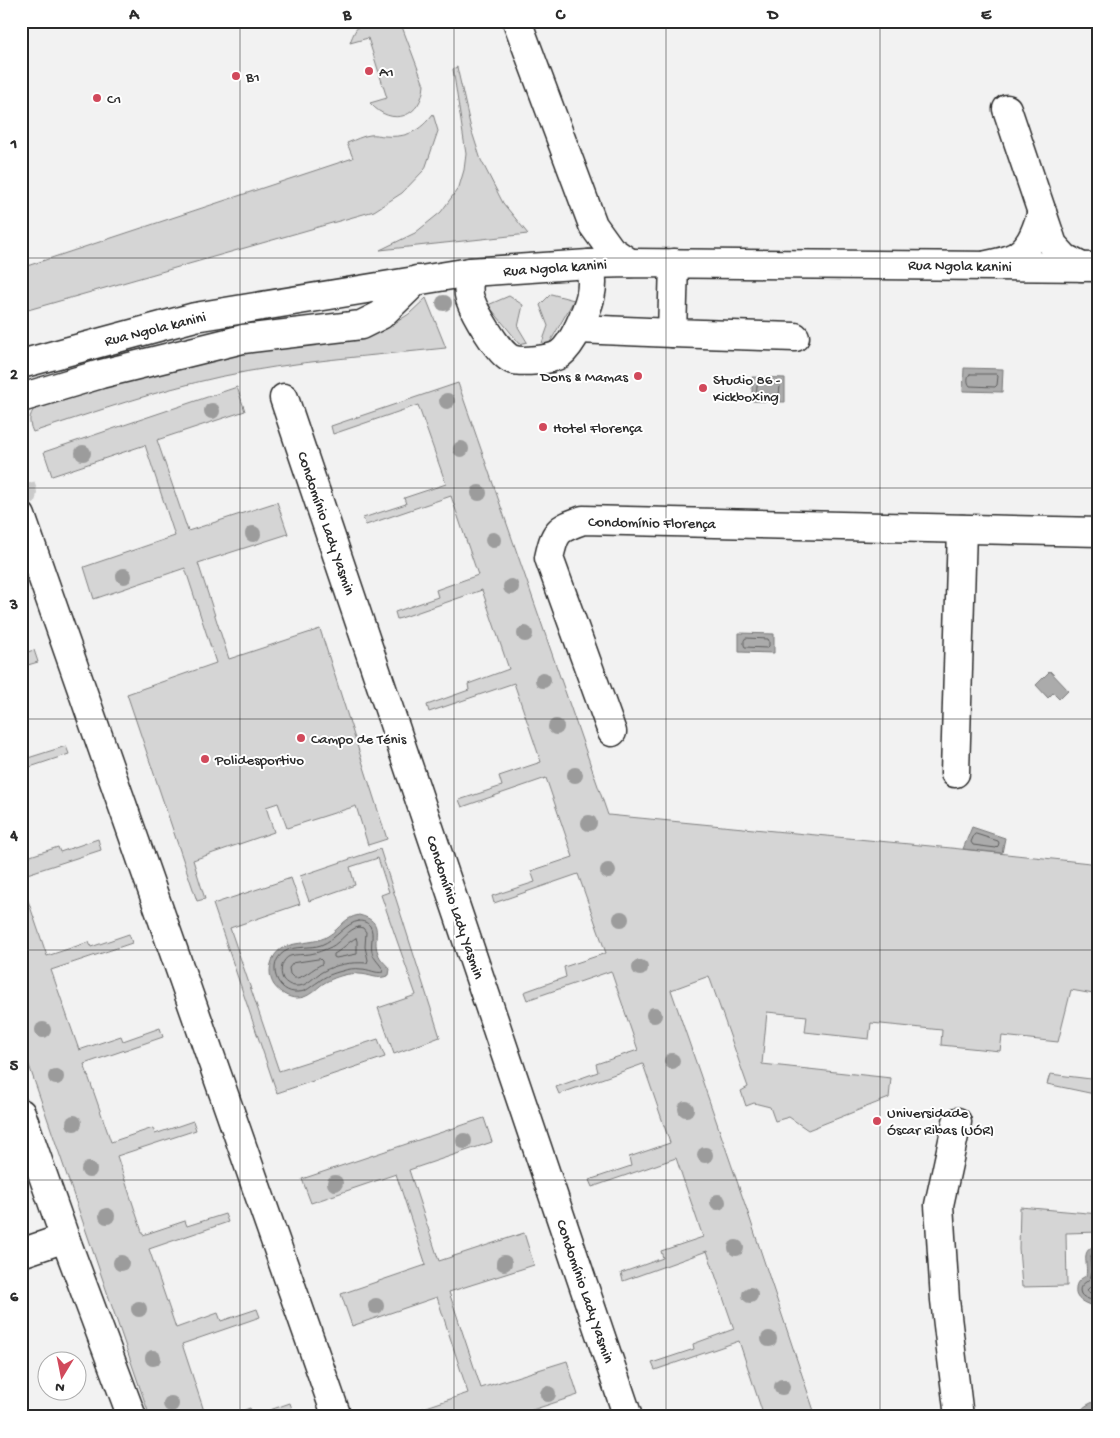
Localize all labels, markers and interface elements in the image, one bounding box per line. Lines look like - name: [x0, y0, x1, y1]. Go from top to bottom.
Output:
- text: A: [128, 7, 140, 26]
- text: B: [342, 7, 352, 26]
- text: C: [555, 7, 566, 26]
- text: D: [766, 7, 779, 26]
- text: E: [981, 7, 992, 26]
- place label: A1: [379, 64, 394, 82]
- marker: A1: [363, 65, 375, 77]
- place label: B1: [245, 69, 260, 87]
- marker: B1: [230, 70, 242, 82]
- place label: C1: [107, 91, 121, 109]
- marker: C1: [91, 92, 103, 104]
- text: 1: [10, 136, 17, 155]
- street label: Rua Ngola kanini: [503, 256, 608, 282]
- street label: Rua Ngola kanini: [908, 257, 1012, 277]
- street label: Rua Ngola kanini: [103, 309, 208, 351]
- text: 2: [10, 367, 18, 386]
- place label: Dons & Mamas: [540, 369, 628, 387]
- marker: Dons & Mamas: [632, 370, 644, 382]
- place label: Studio 86 - Kickboxing: [713, 372, 781, 407]
- marker: Studio 86 - Kickboxing: [697, 382, 709, 394]
- place label: Hotel Florença: [553, 420, 643, 438]
- marker: Hotel Florença: [537, 421, 549, 433]
- street label: Condomínio Lady Yasmin: [292, 450, 358, 598]
- street label: Condomínio Florença: [588, 514, 717, 534]
- text: 3: [9, 597, 18, 616]
- place label: Campo de Ténis: [311, 731, 407, 749]
- marker: Campo de Ténis: [295, 732, 307, 744]
- place label: Polidesportivo: [214, 752, 304, 770]
- marker: Polidesportivo: [199, 753, 211, 765]
- text: 4: [9, 828, 18, 847]
- street label: Condomínio Lady Yasmin: [421, 834, 487, 982]
- text: 5: [10, 1058, 19, 1077]
- place label: Universidade Óscar Ribas (UÓR): [887, 1105, 994, 1140]
- marker: Universidade Óscar Ribas (UÓR): [871, 1115, 883, 1127]
- street label: Condomínio Lady Yasmin: [551, 1218, 617, 1366]
- text: 6: [10, 1289, 19, 1308]
- north arrow: [38, 1350, 88, 1400]
- text: N: [54, 1377, 66, 1396]

